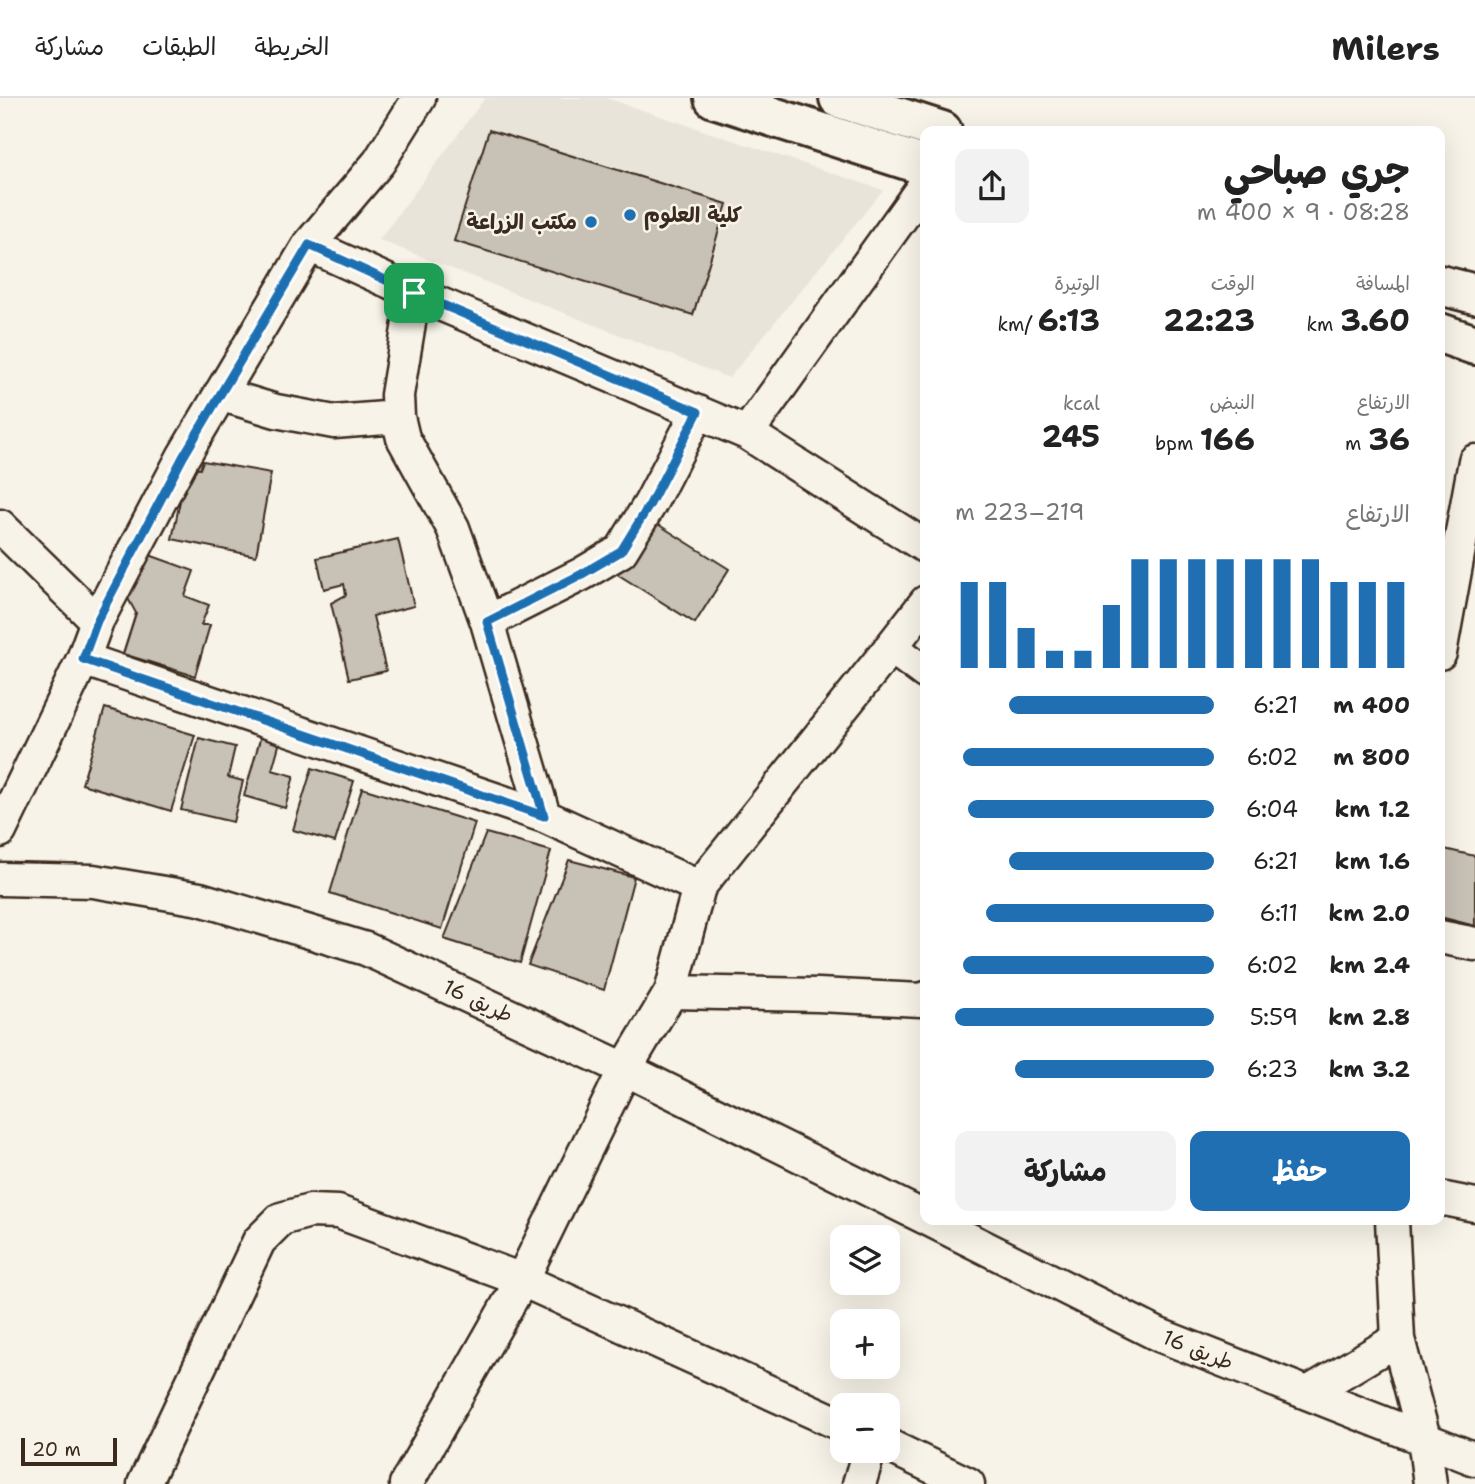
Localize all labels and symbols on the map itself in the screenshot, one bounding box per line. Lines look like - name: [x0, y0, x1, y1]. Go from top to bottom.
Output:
- place label: كلية العلوم: [644, 201, 743, 231]
- marker: كلية العلوم: [622, 207, 638, 223]
- place label: مكتب الزراعة: [466, 208, 577, 236]
- marker: مكتب الزراعة: [583, 214, 599, 230]
- pin: [384, 263, 444, 323]
- street label: طريق 16: [439, 973, 517, 1029]
- street label: طريق 16: [1158, 1323, 1238, 1377]
- scale bar: [21, 1435, 117, 1467]

